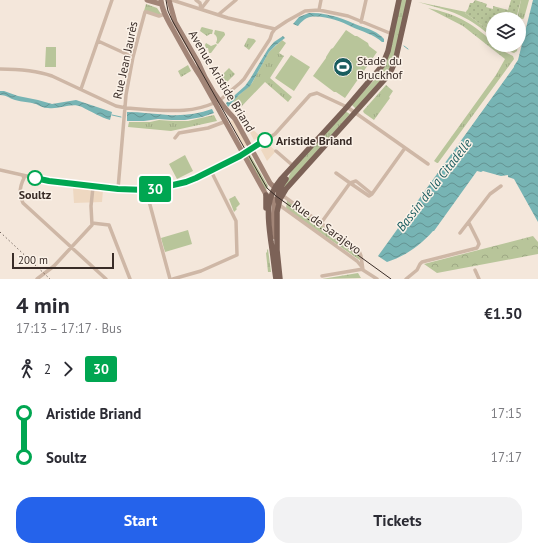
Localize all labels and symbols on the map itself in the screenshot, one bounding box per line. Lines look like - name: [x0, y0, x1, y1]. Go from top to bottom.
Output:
- street label: Rue Jean Jaurès: [109, 20, 141, 100]
- street label: Avenue Aristide Briand: [186, 27, 258, 135]
- place label: Stade du Bruckhof: [357, 53, 404, 82]
- sports icon: Stade du Bruckhof: [332, 56, 354, 78]
- marker: Aristide Briand: [257, 132, 273, 148]
- place label: Aristide Briand: [276, 133, 352, 148]
- water label: Bassin de la Citadelle: [392, 135, 476, 235]
- marker: Soultz: [27, 170, 43, 186]
- line badge: 30: [137, 176, 173, 202]
- place label: Soultz: [19, 187, 52, 202]
- street label: Rue de Sarajevo: [289, 197, 365, 257]
- scale bar: [12, 251, 114, 270]

